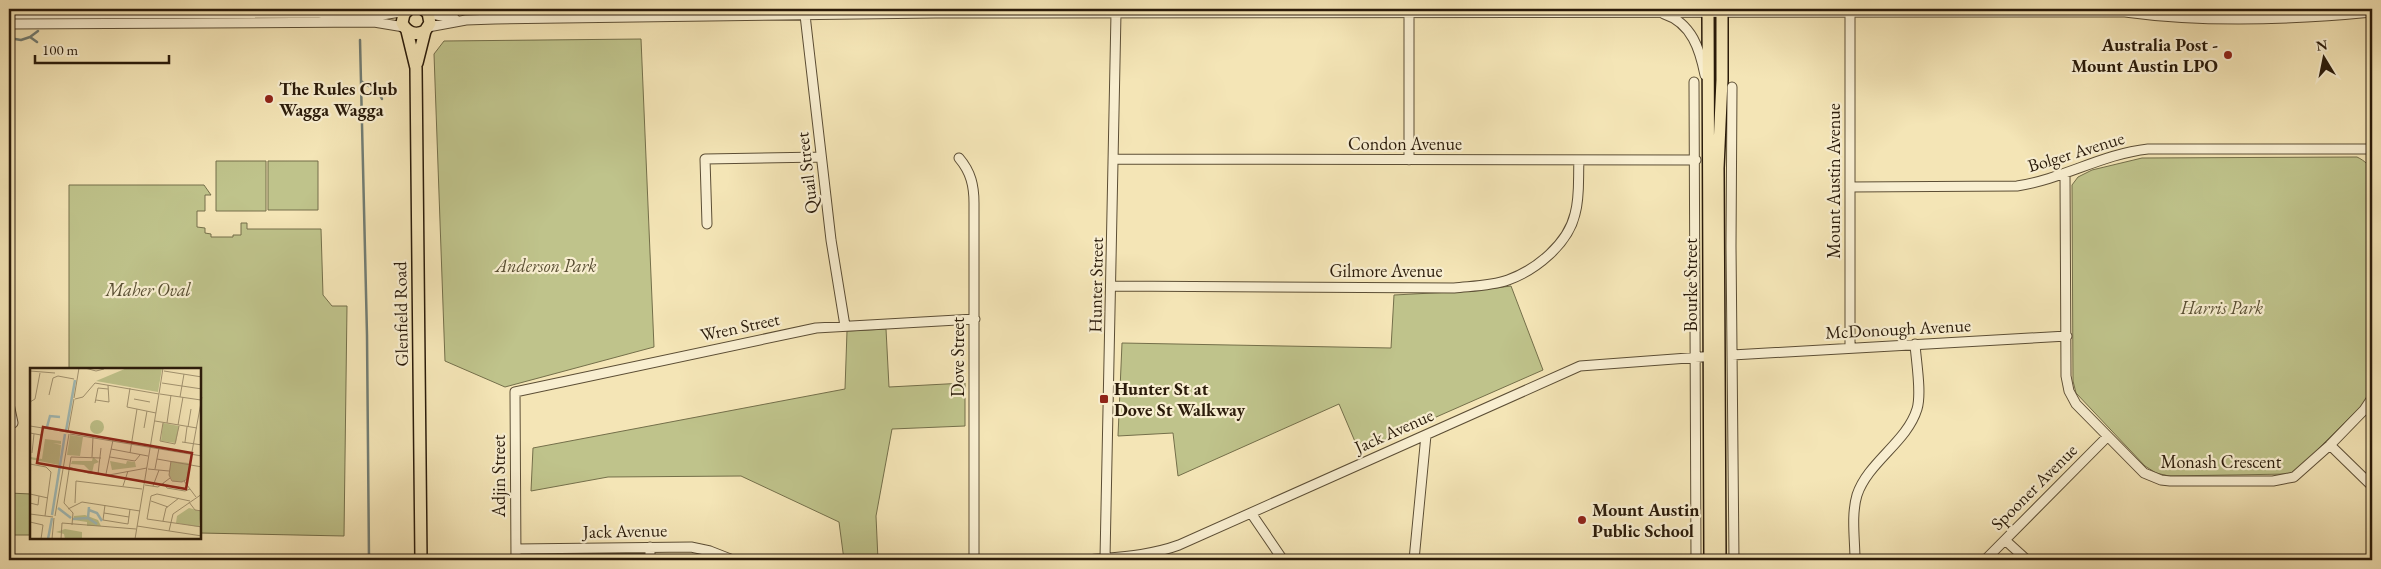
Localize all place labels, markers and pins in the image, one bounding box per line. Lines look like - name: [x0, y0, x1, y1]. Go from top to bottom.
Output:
- place label: Australia Post - Mount Austin LPO: [2071, 33, 2218, 77]
- marker: Australia Post - Mount Austin LPO: [2222, 49, 2234, 61]
- place label: The Rules Club Wagga Wagga: [279, 77, 397, 121]
- marker: The Rules Club Wagga Wagga: [263, 93, 275, 105]
- place label: Hunter St at Dove St Walkway: [1114, 377, 1245, 421]
- marker: Hunter St at Dove St Walkway: [1098, 393, 1110, 405]
- place label: Mount Austin Public School: [1592, 498, 1699, 542]
- marker: Mount Austin Public School: [1576, 514, 1588, 526]

